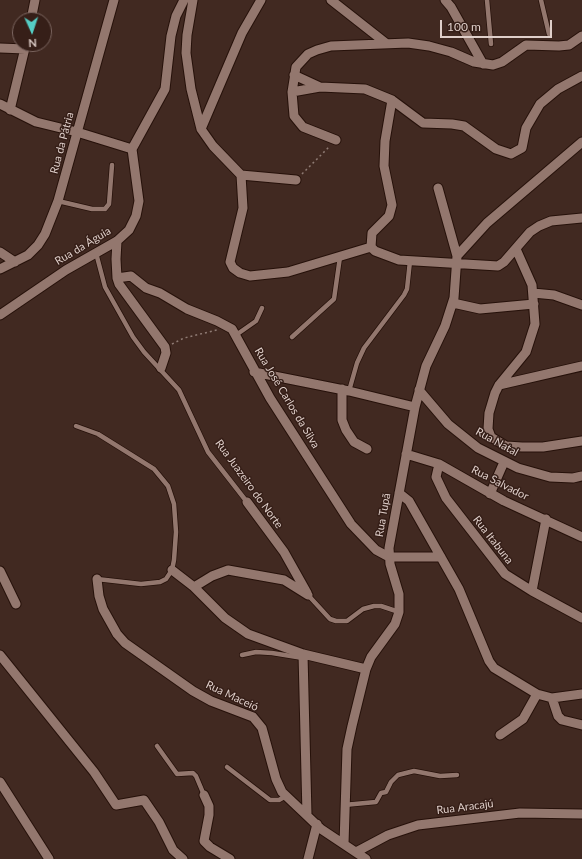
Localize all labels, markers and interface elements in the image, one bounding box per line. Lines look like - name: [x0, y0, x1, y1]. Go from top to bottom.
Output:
- north arrow: [12, 12, 52, 52]
- scale bar: [442, 12, 554, 38]
- text: 100 m: [447, 19, 481, 34]
- text: N: [28, 37, 37, 50]
- street label: Rua da Pátria: [47, 111, 77, 175]
- street label: Rua da Águia: [53, 224, 113, 268]
- street label: Rua José Carlos da Silva: [252, 345, 322, 451]
- street label: Rua Natal: [473, 425, 521, 459]
- street label: Rua Juazeiro do Norte: [212, 437, 286, 531]
- street label: Rua Salvador: [469, 463, 531, 503]
- street label: Rua Tupã: [373, 492, 393, 538]
- street label: Rua Itabuna: [470, 513, 516, 567]
- street label: Rua Maceió: [204, 678, 260, 714]
- street label: Rua Aracajú: [436, 797, 494, 817]

